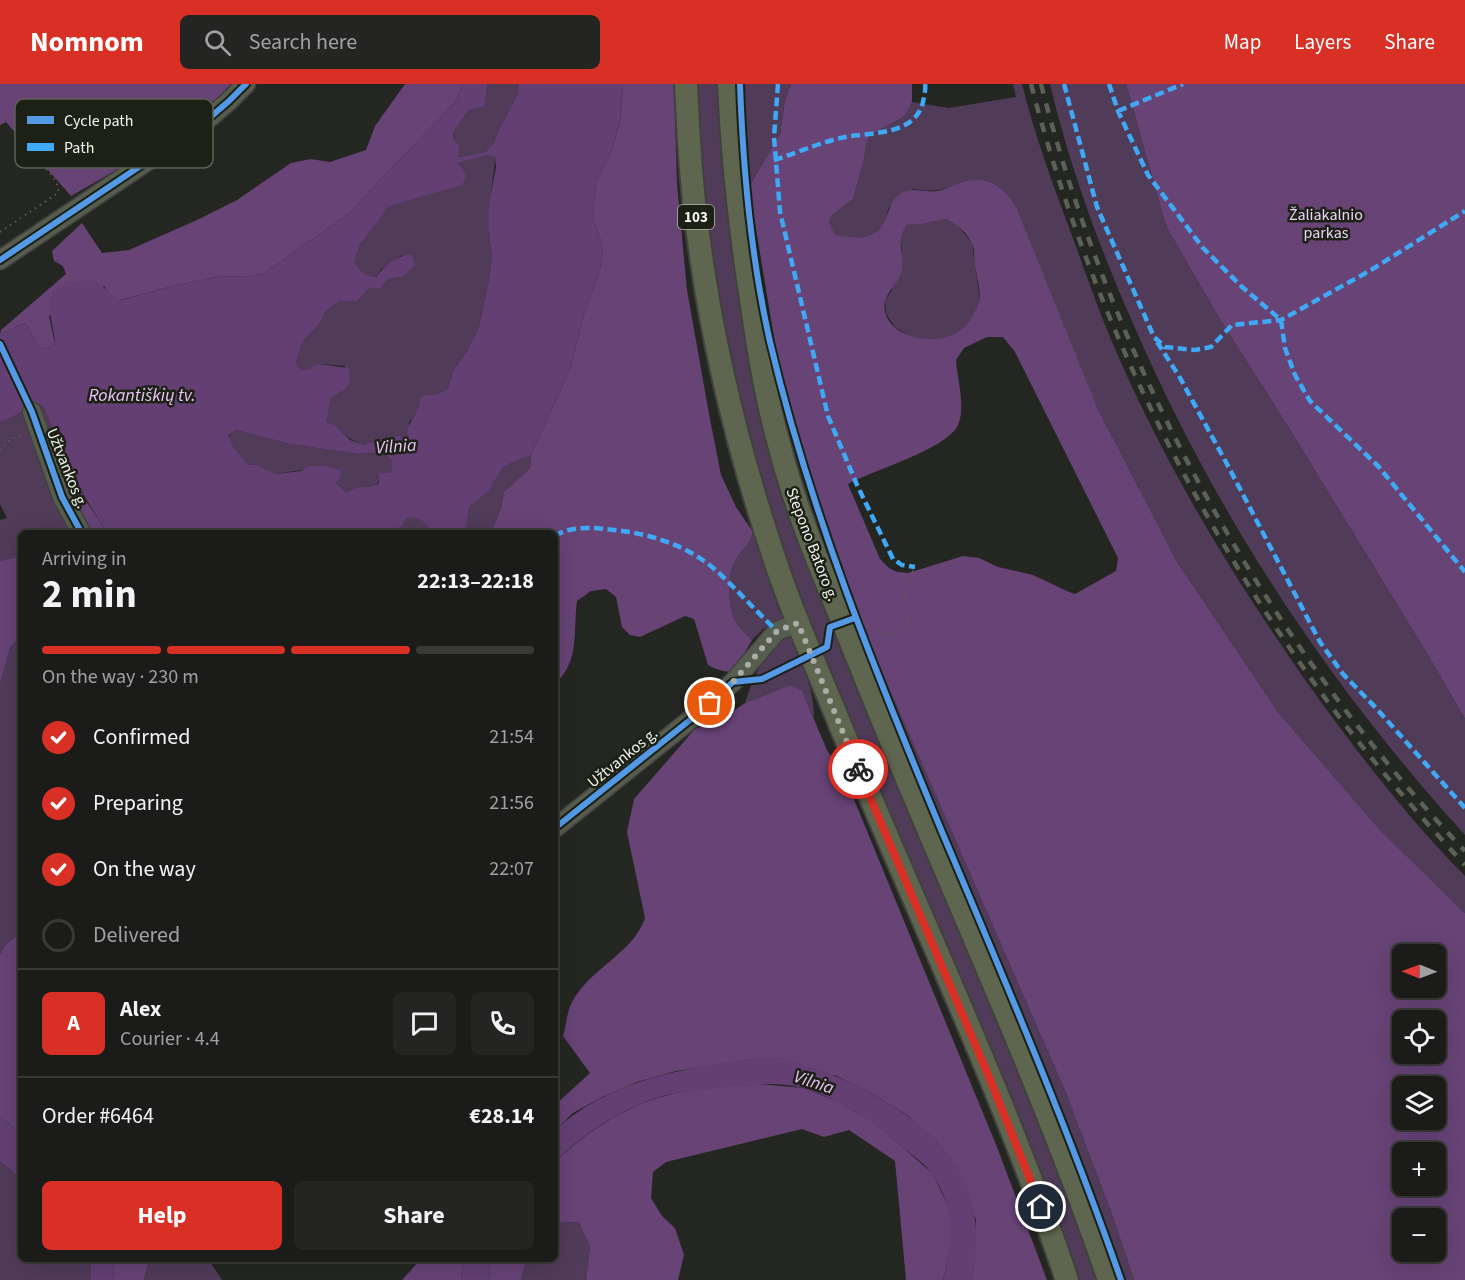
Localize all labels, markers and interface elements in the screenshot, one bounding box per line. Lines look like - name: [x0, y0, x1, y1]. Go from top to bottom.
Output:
- search box: [180, 15, 600, 69]
- text: Nomnom: [30, 22, 144, 62]
- icon: search: [201, 26, 234, 59]
- text: Search here: [249, 26, 357, 58]
- text: Map: [1224, 27, 1261, 57]
- text: Layers: [1294, 27, 1351, 57]
- text: Share: [1384, 27, 1435, 57]
- legend: [15, 99, 213, 168]
- text: Cycle path: [64, 110, 133, 132]
- text: Path: [64, 137, 94, 159]
- park label: Žaliakalnio parkas: [1289, 204, 1363, 244]
- road number: 103: [678, 205, 714, 229]
- water label: Rokantiškių tv.: [88, 383, 196, 408]
- street label: Užtvankos g.: [41, 425, 93, 512]
- water label: Vilnia: [375, 433, 418, 460]
- street label: Stepono Batoro g.: [780, 484, 844, 604]
- text: Arriving in: [42, 545, 127, 573]
- text: 22:13–22:18: [417, 565, 534, 597]
- text: 2 min: [42, 567, 137, 623]
- text: On the way · 230 m: [42, 663, 199, 691]
- pin: [684, 677, 735, 728]
- icon: bag: [693, 686, 726, 719]
- icon: check: [42, 721, 75, 754]
- text: Confirmed: [93, 721, 190, 753]
- text: 21:54: [489, 723, 534, 751]
- street label: Užtvankos g.: [583, 723, 662, 793]
- courier: [828, 739, 888, 799]
- icon: bike: [842, 753, 875, 786]
- icon: check: [42, 787, 75, 820]
- text: Preparing: [93, 787, 183, 819]
- text: 21:56: [489, 789, 534, 817]
- icon: check: [42, 853, 75, 886]
- text: On the way: [93, 853, 196, 885]
- text: 22:07: [489, 855, 534, 883]
- text: Delivered: [93, 919, 180, 951]
- north arrow: [1392, 944, 1446, 998]
- map controls: [1392, 944, 1446, 1262]
- button: chat: [393, 992, 456, 1055]
- button: phone: [471, 992, 534, 1055]
- text: Alex: [120, 993, 161, 1025]
- text: A: [67, 1007, 80, 1039]
- button: locate: [1392, 1010, 1446, 1064]
- text: Courier · 4.4: [120, 1025, 220, 1053]
- water label: Vilnia: [790, 1064, 838, 1101]
- button: layers: [1392, 1076, 1446, 1130]
- text: Order #6464: [42, 1100, 154, 1132]
- text: €28.14: [469, 1100, 534, 1132]
- button: +: [1392, 1142, 1446, 1196]
- button: Help: [42, 1181, 282, 1250]
- button: Share: [294, 1181, 534, 1250]
- pin: [1015, 1181, 1066, 1232]
- icon: home: [1024, 1190, 1057, 1223]
- button: −: [1392, 1208, 1446, 1262]

